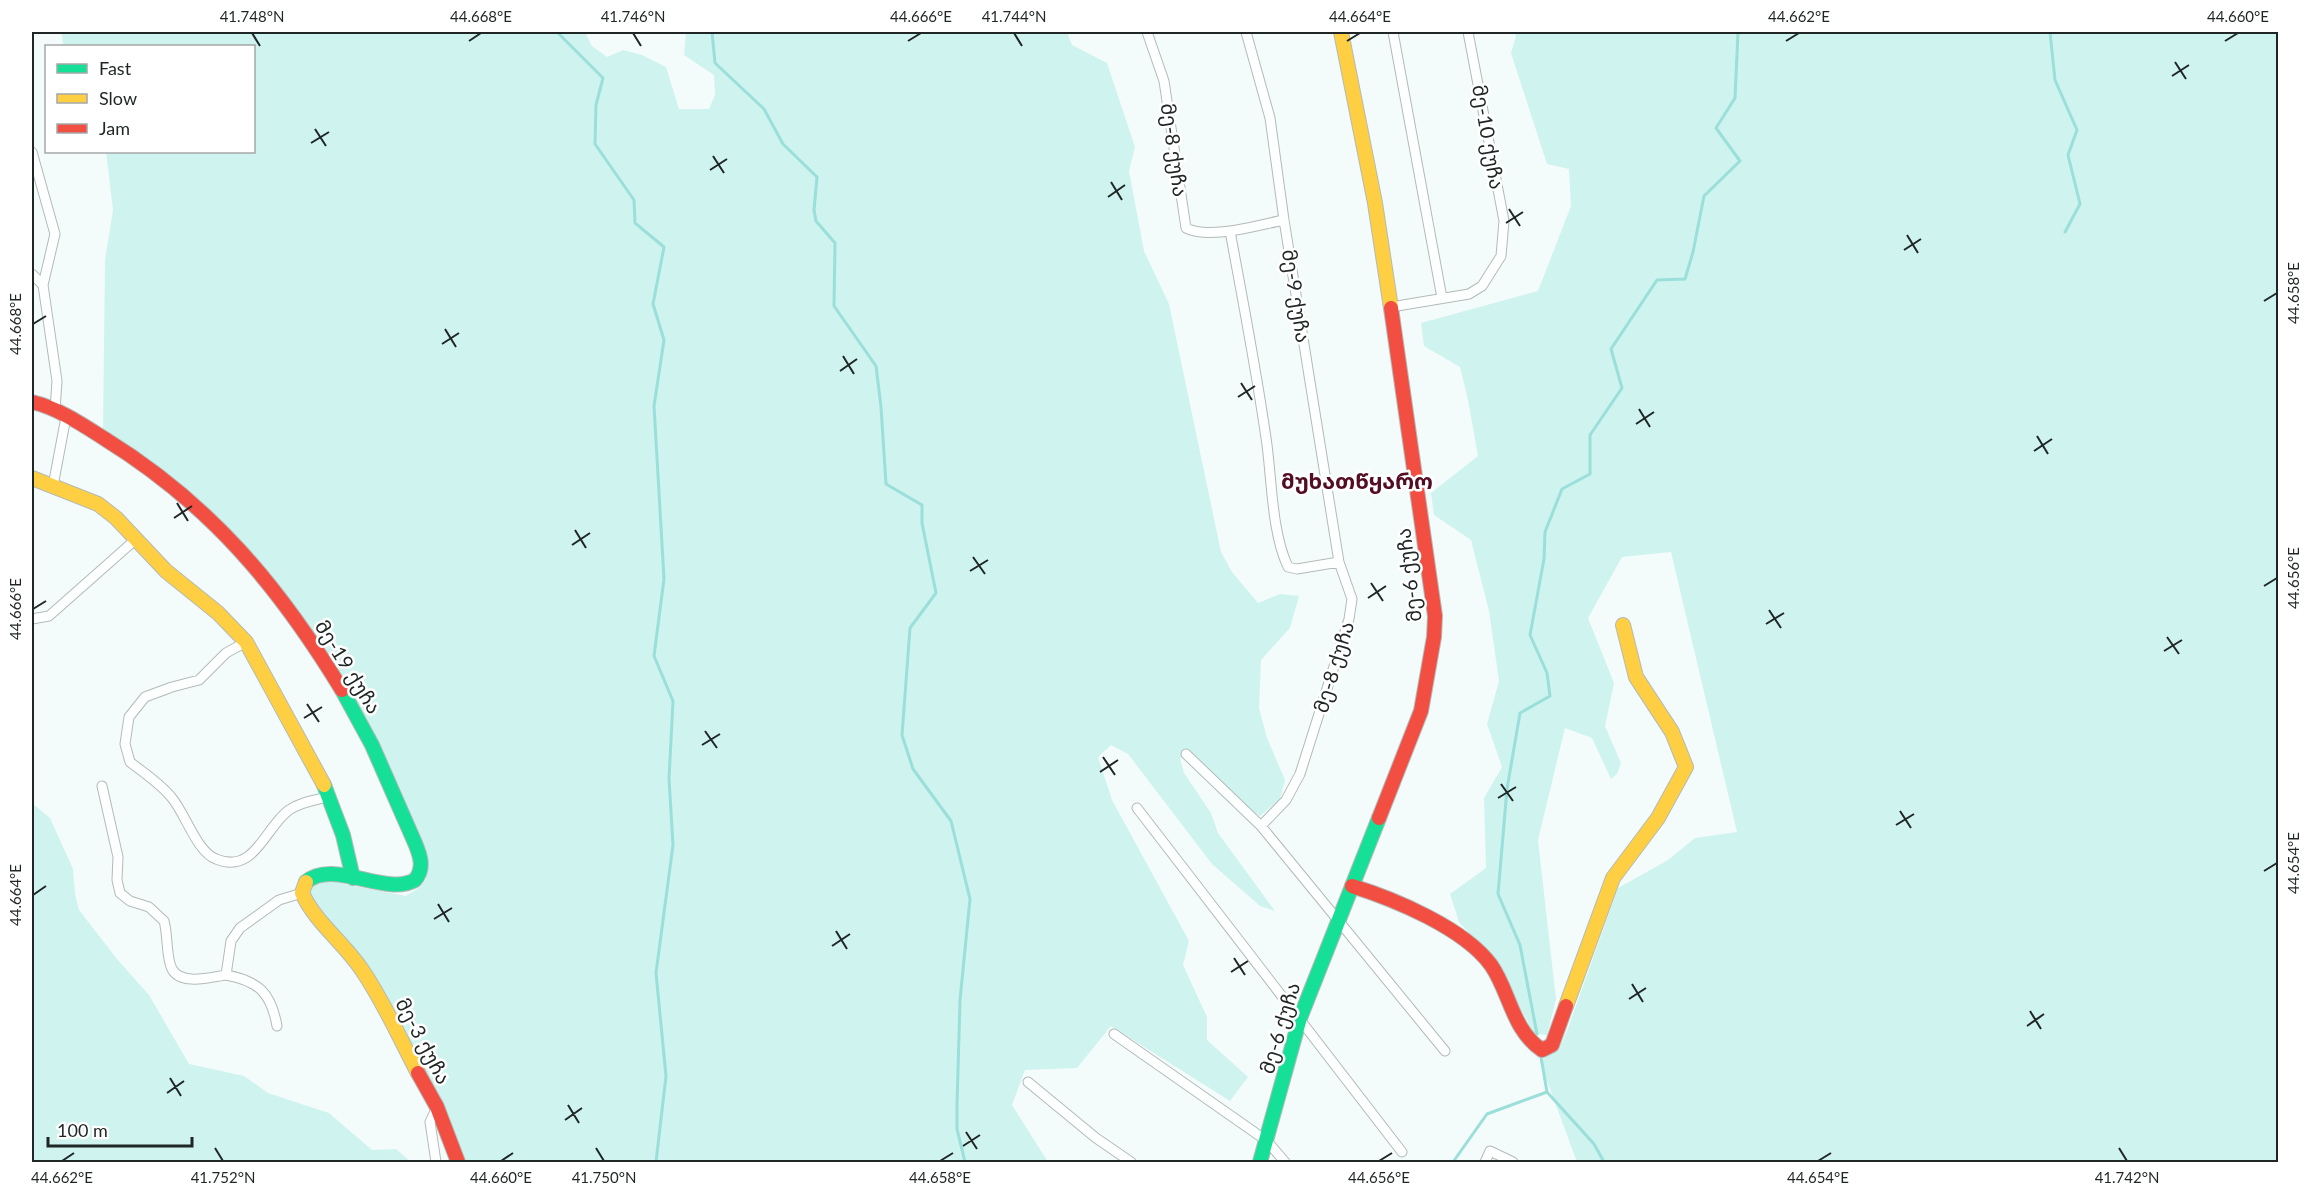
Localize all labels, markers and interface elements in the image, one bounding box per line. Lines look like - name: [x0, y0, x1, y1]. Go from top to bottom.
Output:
- text: 41.748°N: [220, 7, 284, 25]
- text: 44.668°E: [450, 7, 512, 25]
- text: 41.746°N: [601, 7, 665, 25]
- text: 44.666°E: [890, 7, 952, 25]
- text: 41.744°N: [982, 7, 1046, 25]
- text: 44.664°E: [1329, 7, 1391, 25]
- text: 44.662°E: [1768, 7, 1830, 25]
- text: 44.660°E: [2207, 7, 2269, 25]
- legend: [45, 45, 255, 153]
- text: Fast: [99, 57, 132, 79]
- street label: მე-10 ქუჩა: [1467, 83, 1510, 191]
- text: Slow: [99, 87, 137, 109]
- street label: მე-8 ქუჩა: [1156, 101, 1193, 198]
- text: Jam: [99, 117, 130, 139]
- street label: მე-9 ქუჩა: [1277, 247, 1316, 344]
- text: 44.658°E: [2284, 262, 2302, 324]
- text: 44.668°E: [6, 293, 24, 355]
- district label: მუხათწყარო: [1281, 467, 1433, 494]
- street label: მე-6 ქუჩა: [1390, 527, 1427, 623]
- text: 44.656°E: [2284, 547, 2302, 609]
- text: 44.666°E: [6, 578, 24, 640]
- street label: მე-19 ქუჩა: [310, 615, 387, 718]
- street label: მე-8 ქუჩა: [1308, 618, 1359, 716]
- text: 44.654°E: [2284, 832, 2302, 894]
- text: 44.664°E: [6, 864, 24, 926]
- street label: მე-6 ქუჩა: [1254, 979, 1305, 1077]
- street label: მე-3 ქუჩა: [390, 993, 457, 1088]
- scale bar: [48, 1110, 192, 1148]
- text: 100 m: [57, 1119, 108, 1141]
- text: 44.662°E: [31, 1168, 93, 1186]
- text: 41.752°N: [191, 1168, 255, 1186]
- text: 44.660°E: [470, 1168, 532, 1186]
- text: 41.750°N: [572, 1168, 636, 1186]
- text: 44.658°E: [909, 1168, 971, 1186]
- text: 44.656°E: [1348, 1168, 1410, 1186]
- text: 44.654°E: [1787, 1168, 1849, 1186]
- text: 41.742°N: [2095, 1168, 2159, 1186]

